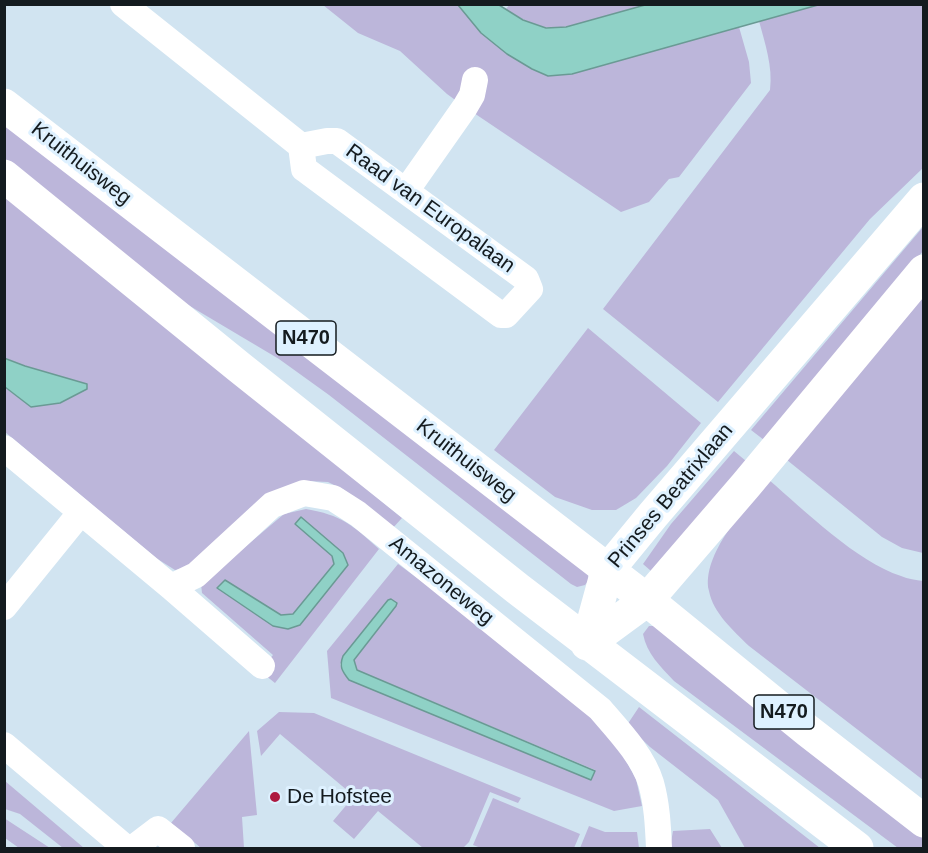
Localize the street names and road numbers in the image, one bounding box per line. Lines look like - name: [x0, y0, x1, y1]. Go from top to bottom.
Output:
- street label: Kruithuisweg: [26, 117, 136, 211]
- street label: Raad van Europalaan: [340, 139, 520, 279]
- road number: N470: [276, 321, 336, 355]
- street label: Kruithuisweg: [411, 414, 521, 508]
- street label: Prinses Beatrixlaan: [603, 419, 739, 573]
- street label: Amazoneweg: [384, 531, 498, 631]
- road number: N470: [754, 695, 814, 729]

